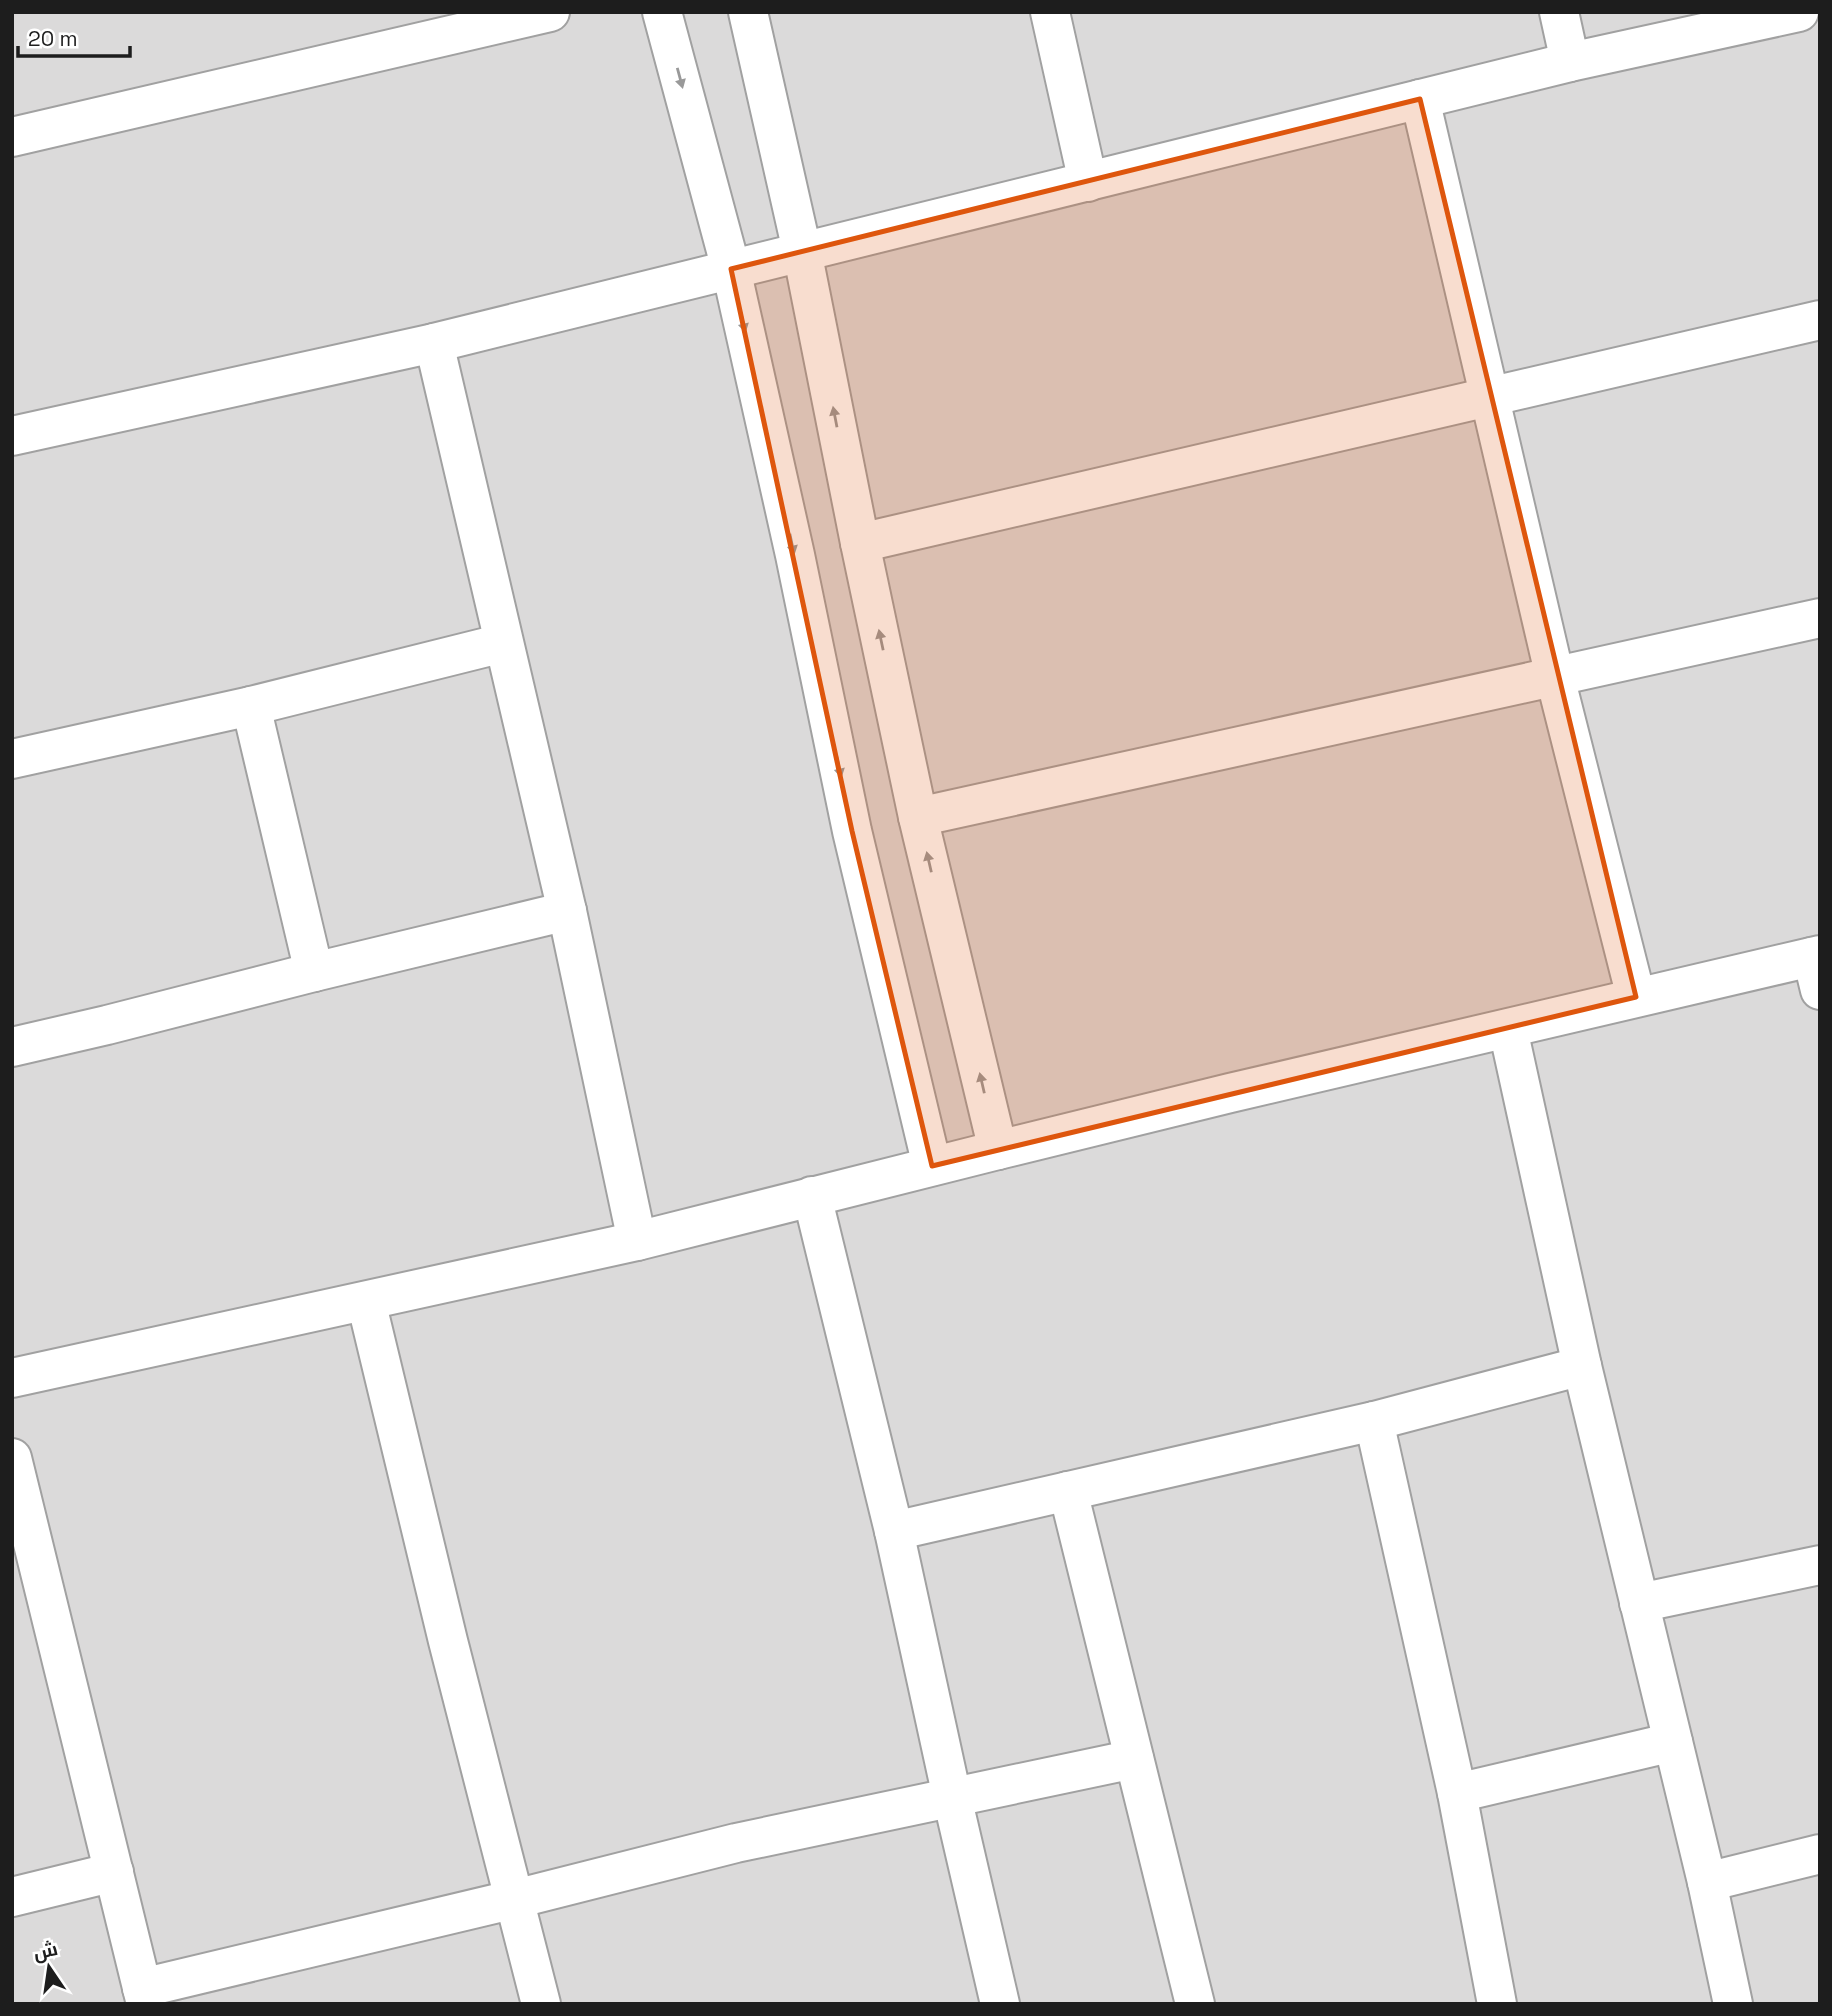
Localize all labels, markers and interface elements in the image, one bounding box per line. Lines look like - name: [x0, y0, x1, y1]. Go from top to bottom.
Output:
- scale bar: [18, 14, 130, 58]
- text: 20 m: [28, 25, 78, 52]
- one-way arrow: [675, 67, 686, 89]
- one-way arrow: [738, 311, 749, 333]
- one-way arrow: [829, 406, 840, 428]
- one-way arrow: [787, 533, 798, 555]
- one-way arrow: [875, 629, 886, 651]
- one-way arrow: [833, 756, 844, 778]
- one-way arrow: [923, 851, 934, 873]
- one-way arrow: [976, 1072, 987, 1094]
- north arrow: [14, 1932, 84, 2002]
- text: ش: [31, 1936, 60, 1966]

